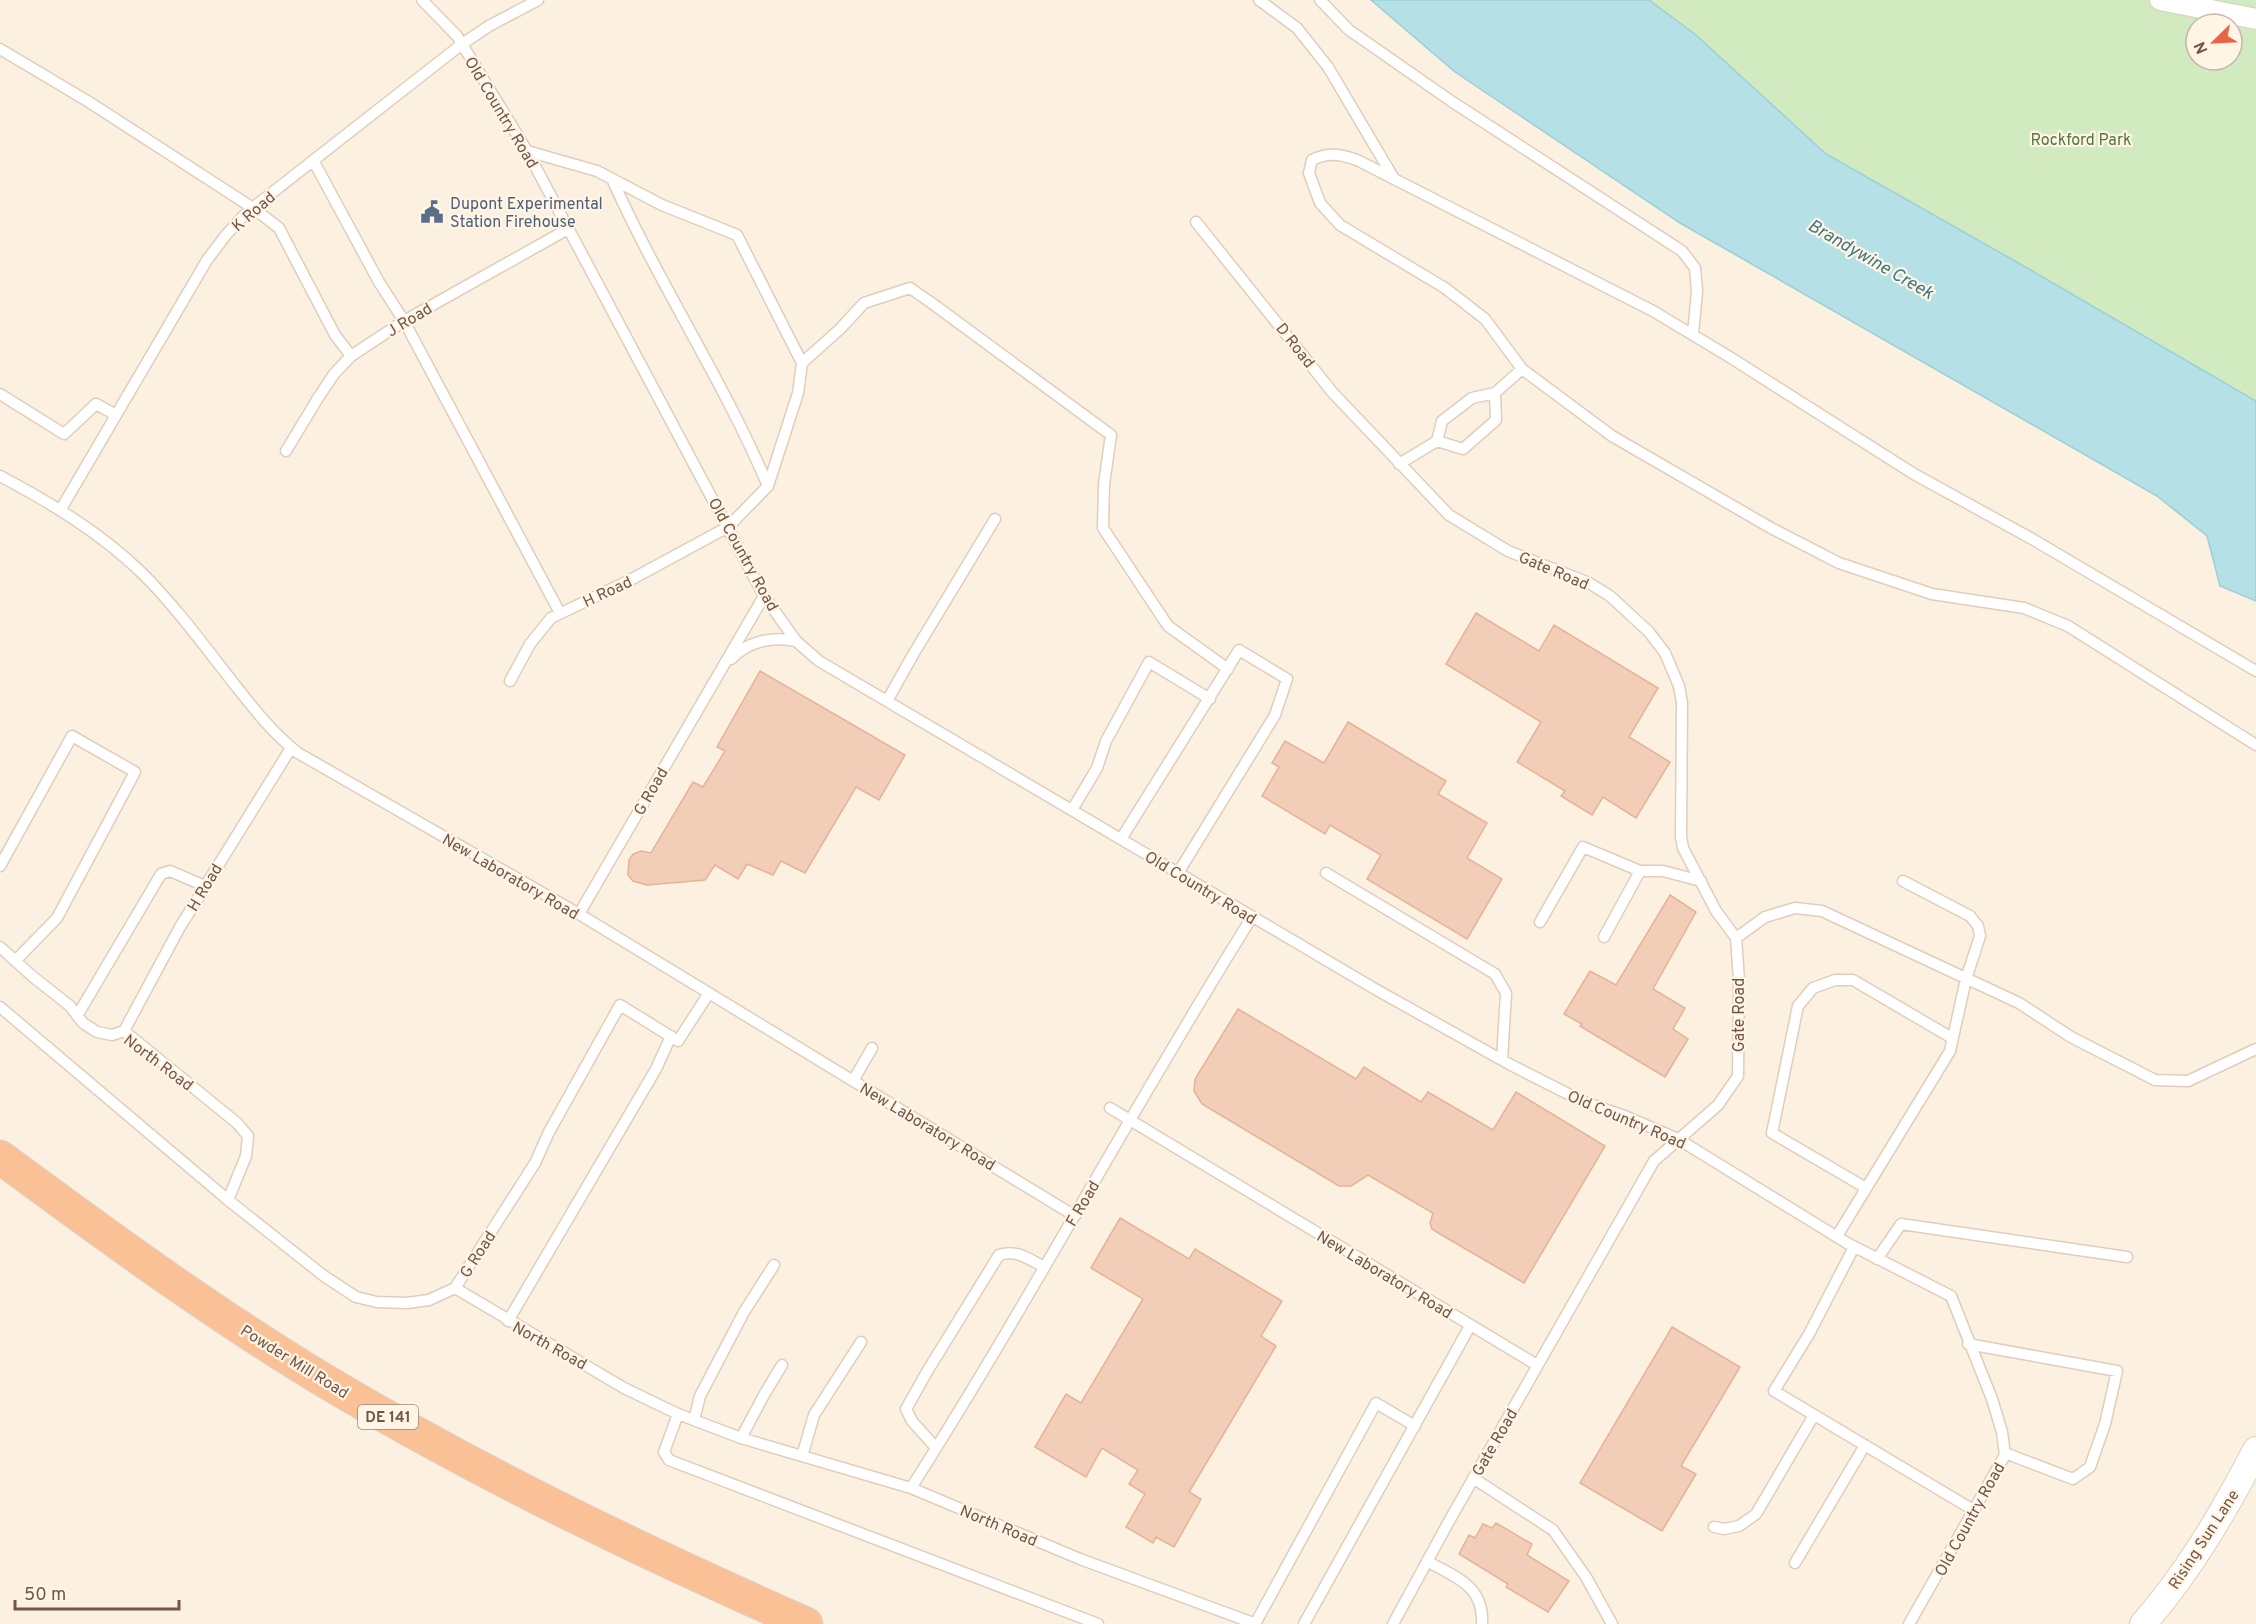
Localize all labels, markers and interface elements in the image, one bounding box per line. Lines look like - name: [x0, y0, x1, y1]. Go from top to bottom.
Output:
- north arrow: [2184, 12, 2244, 72]
- text: N: [2191, 38, 2214, 57]
- street label: Old Country Road: [459, 53, 542, 173]
- park label: Rockford Park: [2030, 131, 2132, 151]
- street label: K Road: [228, 188, 280, 237]
- place label: Dupont Experimental Station Firehouse: [450, 195, 603, 233]
- public building icon: Dupont Experimental Station Firehouse: [419, 199, 445, 225]
- water label: Brandywine Creek: [1803, 215, 1938, 306]
- street label: J Road: [384, 299, 436, 342]
- street label: D Road: [1271, 320, 1318, 373]
- street label: Old Country Road: [703, 495, 782, 615]
- street label: Gate Road: [1515, 548, 1591, 596]
- street label: H Road: [580, 573, 636, 613]
- street label: G Road: [630, 765, 673, 819]
- street label: New Laboratory Road: [438, 830, 582, 925]
- street label: Old Country Road: [1140, 847, 1260, 930]
- street label: H Road: [184, 861, 228, 915]
- street label: Gate Road: [1730, 978, 1750, 1052]
- street label: North Road: [119, 1031, 197, 1096]
- street label: New Laboratory Road: [855, 1079, 999, 1176]
- street label: Old Country Road: [1564, 1087, 1689, 1155]
- street label: F Road: [1062, 1178, 1105, 1231]
- street label: New Laboratory Road: [1312, 1227, 1456, 1324]
- street label: G Road: [456, 1228, 501, 1282]
- street label: North Road: [508, 1318, 590, 1375]
- street label: Powder Mill Road: [236, 1321, 352, 1404]
- road number: DE 141: [358, 1405, 418, 1429]
- street label: Gate Road: [1468, 1406, 1523, 1480]
- street label: Old Country Road: [1931, 1460, 2010, 1580]
- street label: Rising Sun Lane: [2165, 1486, 2244, 1594]
- street label: North Road: [956, 1502, 1040, 1552]
- scale bar: [15, 1573, 178, 1611]
- text: 50 m: [24, 1584, 66, 1607]

